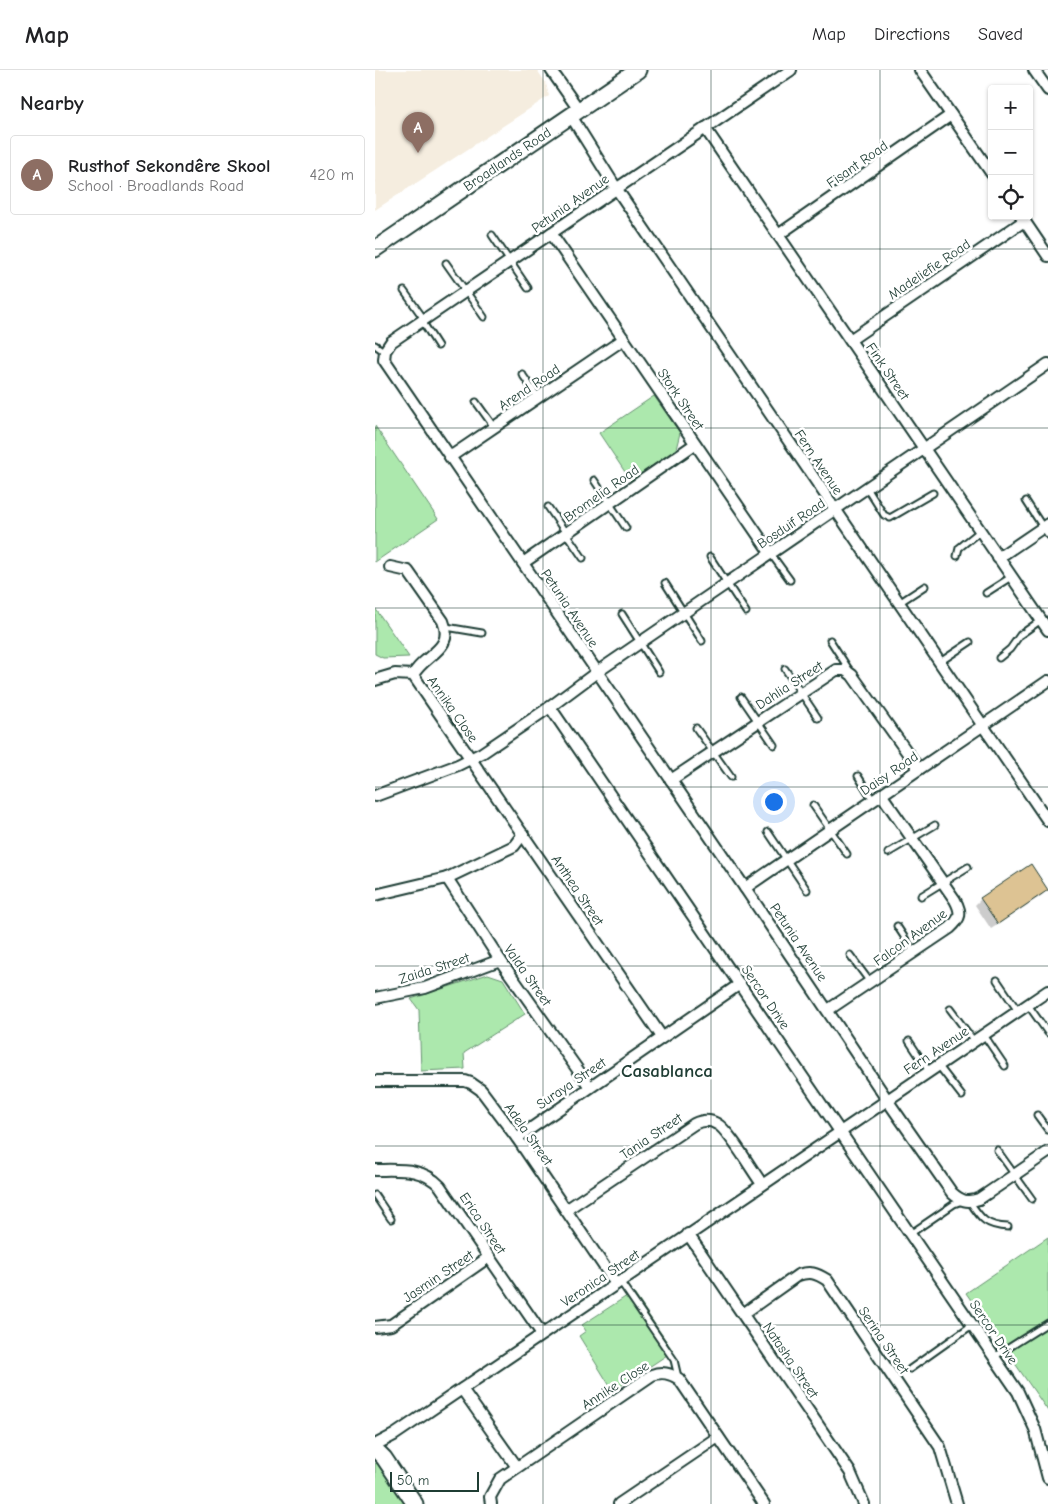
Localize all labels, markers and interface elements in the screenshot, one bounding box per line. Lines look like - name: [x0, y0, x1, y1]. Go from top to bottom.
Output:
- text: Map: [25, 21, 69, 49]
- text: Map: [812, 24, 846, 45]
- text: Directions: [874, 24, 950, 45]
- text: Saved: [978, 24, 1023, 45]
- map controls: [988, 85, 1033, 220]
- button: +: [988, 85, 1033, 130]
- text: Nearby: [20, 91, 84, 115]
- pin: A: [402, 112, 434, 153]
- street label: Broadlands Road: [460, 124, 554, 195]
- button: −: [988, 130, 1033, 175]
- street label: Fisant Road: [823, 137, 891, 192]
- text: Rusthof Sekondêre Skool: [68, 155, 271, 177]
- text: A: [33, 166, 41, 184]
- text: 420 m: [310, 166, 354, 184]
- street label: Petunia Avenue: [528, 170, 612, 236]
- button: locate: [988, 175, 1033, 220]
- text: School · Broadlands Road: [68, 177, 244, 195]
- street label: Madeliefie Road: [885, 236, 974, 303]
- street label: Fink Street: [862, 339, 914, 404]
- street label: Arend Road: [495, 361, 563, 414]
- street label: Stork Street: [654, 365, 708, 434]
- street label: Fern Avenue: [791, 426, 847, 498]
- street label: Bromelia Road: [560, 461, 642, 526]
- street label: Bosduif Road: [754, 494, 829, 552]
- street label: Petunia Avenue: [537, 566, 602, 651]
- street label: Dahlia Street: [752, 657, 827, 713]
- street label: Annika Close: [424, 673, 482, 746]
- street label: Daisy Road: [857, 748, 921, 799]
- your location: [761, 789, 787, 815]
- street label: Anthea Street: [548, 852, 608, 930]
- street label: Petunia Avenue: [766, 900, 831, 985]
- street label: Falcon Avenue: [870, 905, 950, 970]
- street label: Valda Street: [500, 941, 556, 1010]
- street label: Zaida Street: [397, 949, 472, 988]
- street label: Sercor Drive: [738, 962, 793, 1033]
- street label: Fern Avenue: [900, 1022, 972, 1078]
- street label: Suraya Street: [533, 1053, 610, 1113]
- district label: Casablanca: [621, 1060, 713, 1082]
- street label: Adela Street: [501, 1100, 557, 1170]
- street label: Tania Street: [617, 1109, 686, 1163]
- street label: Erica Street: [456, 1189, 510, 1258]
- street label: Veronica Street: [558, 1245, 644, 1311]
- street label: Jasmin Street: [400, 1246, 478, 1306]
- street label: Sercor Drive: [966, 1297, 1021, 1368]
- street label: Serina Street: [855, 1303, 913, 1378]
- street label: Natasha Street: [759, 1319, 823, 1402]
- street label: Annike Close: [578, 1357, 652, 1413]
- scale bar: [390, 1469, 479, 1492]
- text: 50 m: [397, 1472, 429, 1489]

